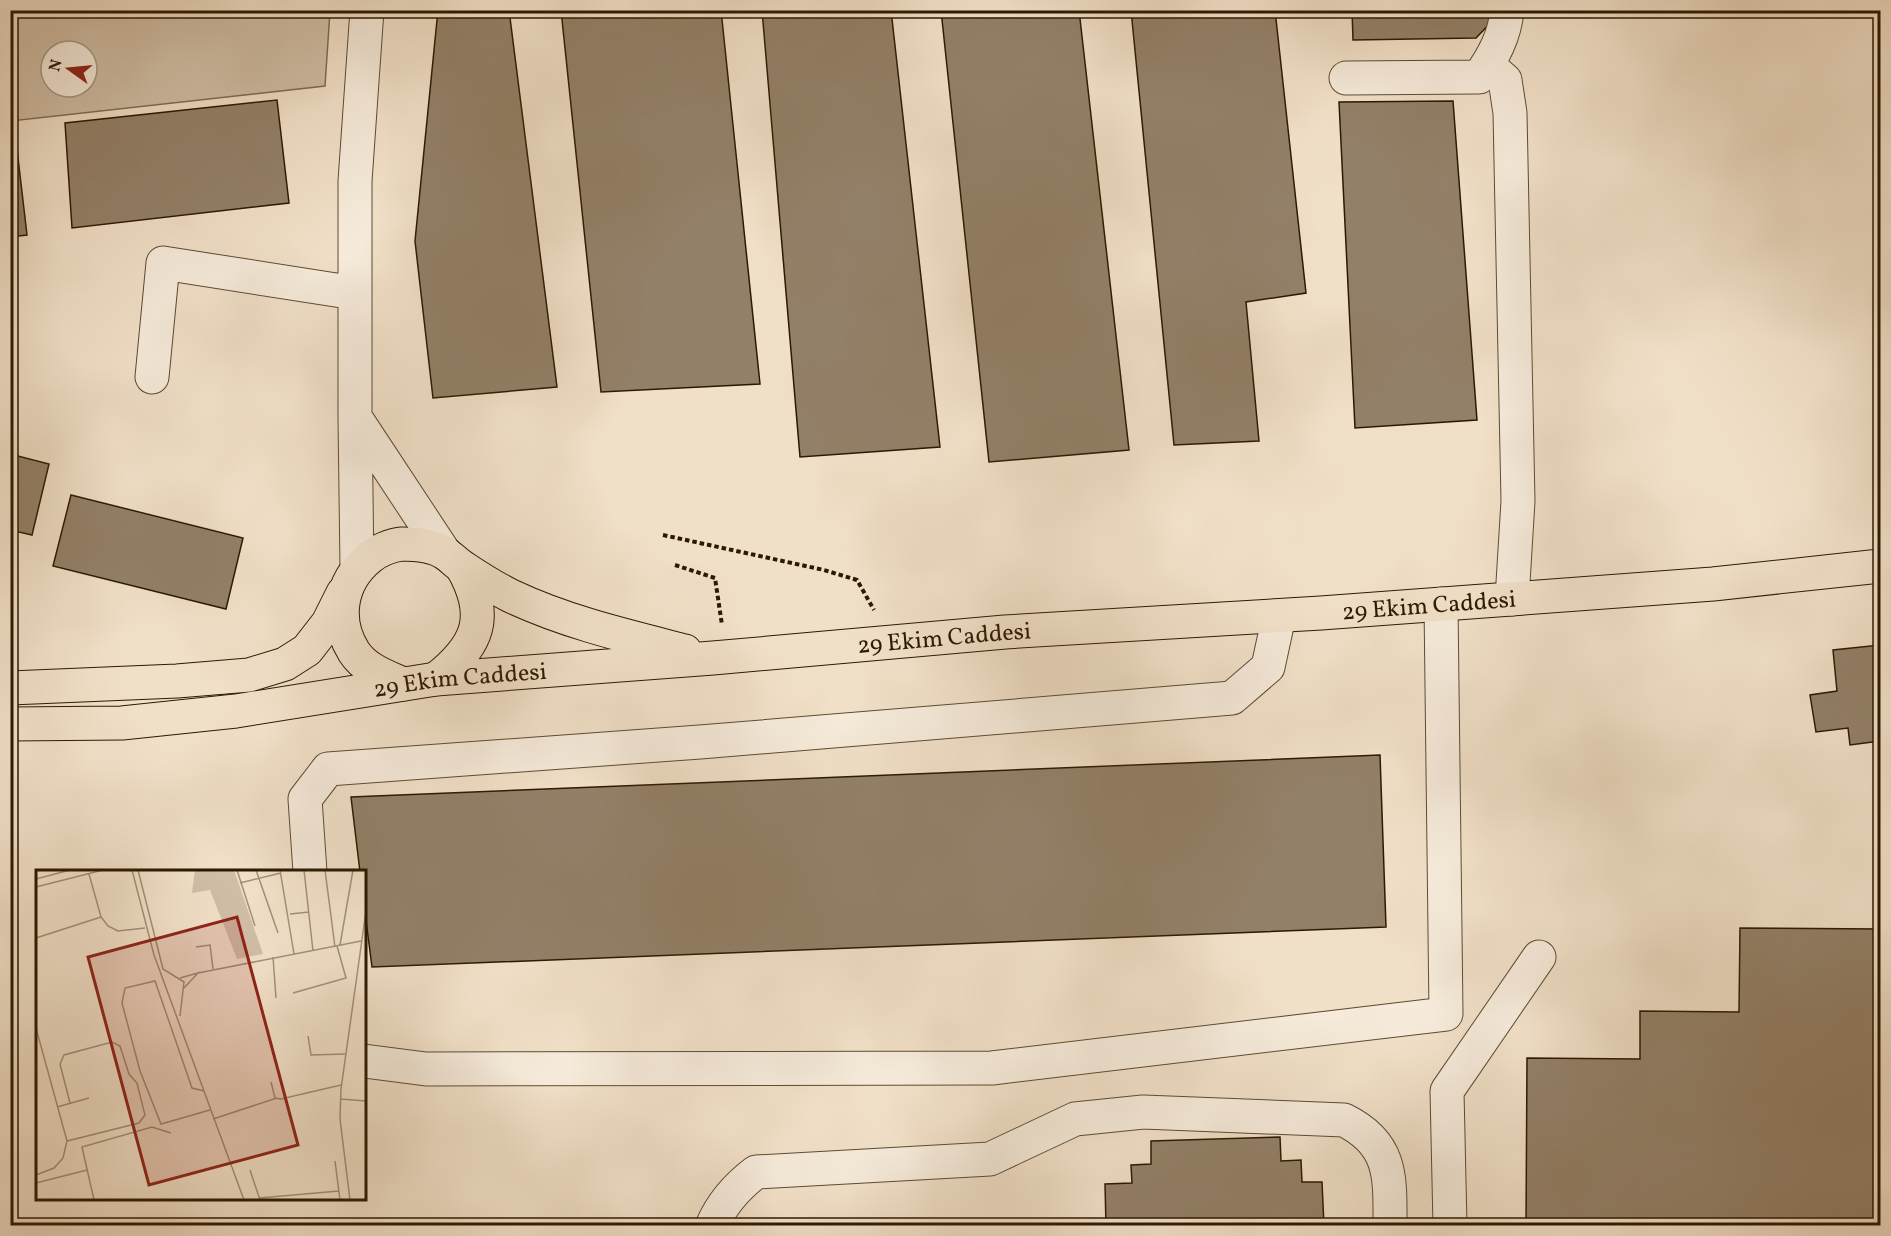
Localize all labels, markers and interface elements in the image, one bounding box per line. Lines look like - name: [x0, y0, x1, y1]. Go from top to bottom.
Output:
- north arrow: [39, 39, 99, 99]
- text: N: [44, 57, 69, 74]
- street label: 29 Ekim Caddesi: [1341, 584, 1517, 630]
- street label: 29 Ekim Caddesi: [856, 615, 1032, 664]
- street label: 29 Ekim Caddesi: [371, 656, 548, 708]
- inset map: [36, 870, 366, 1200]

